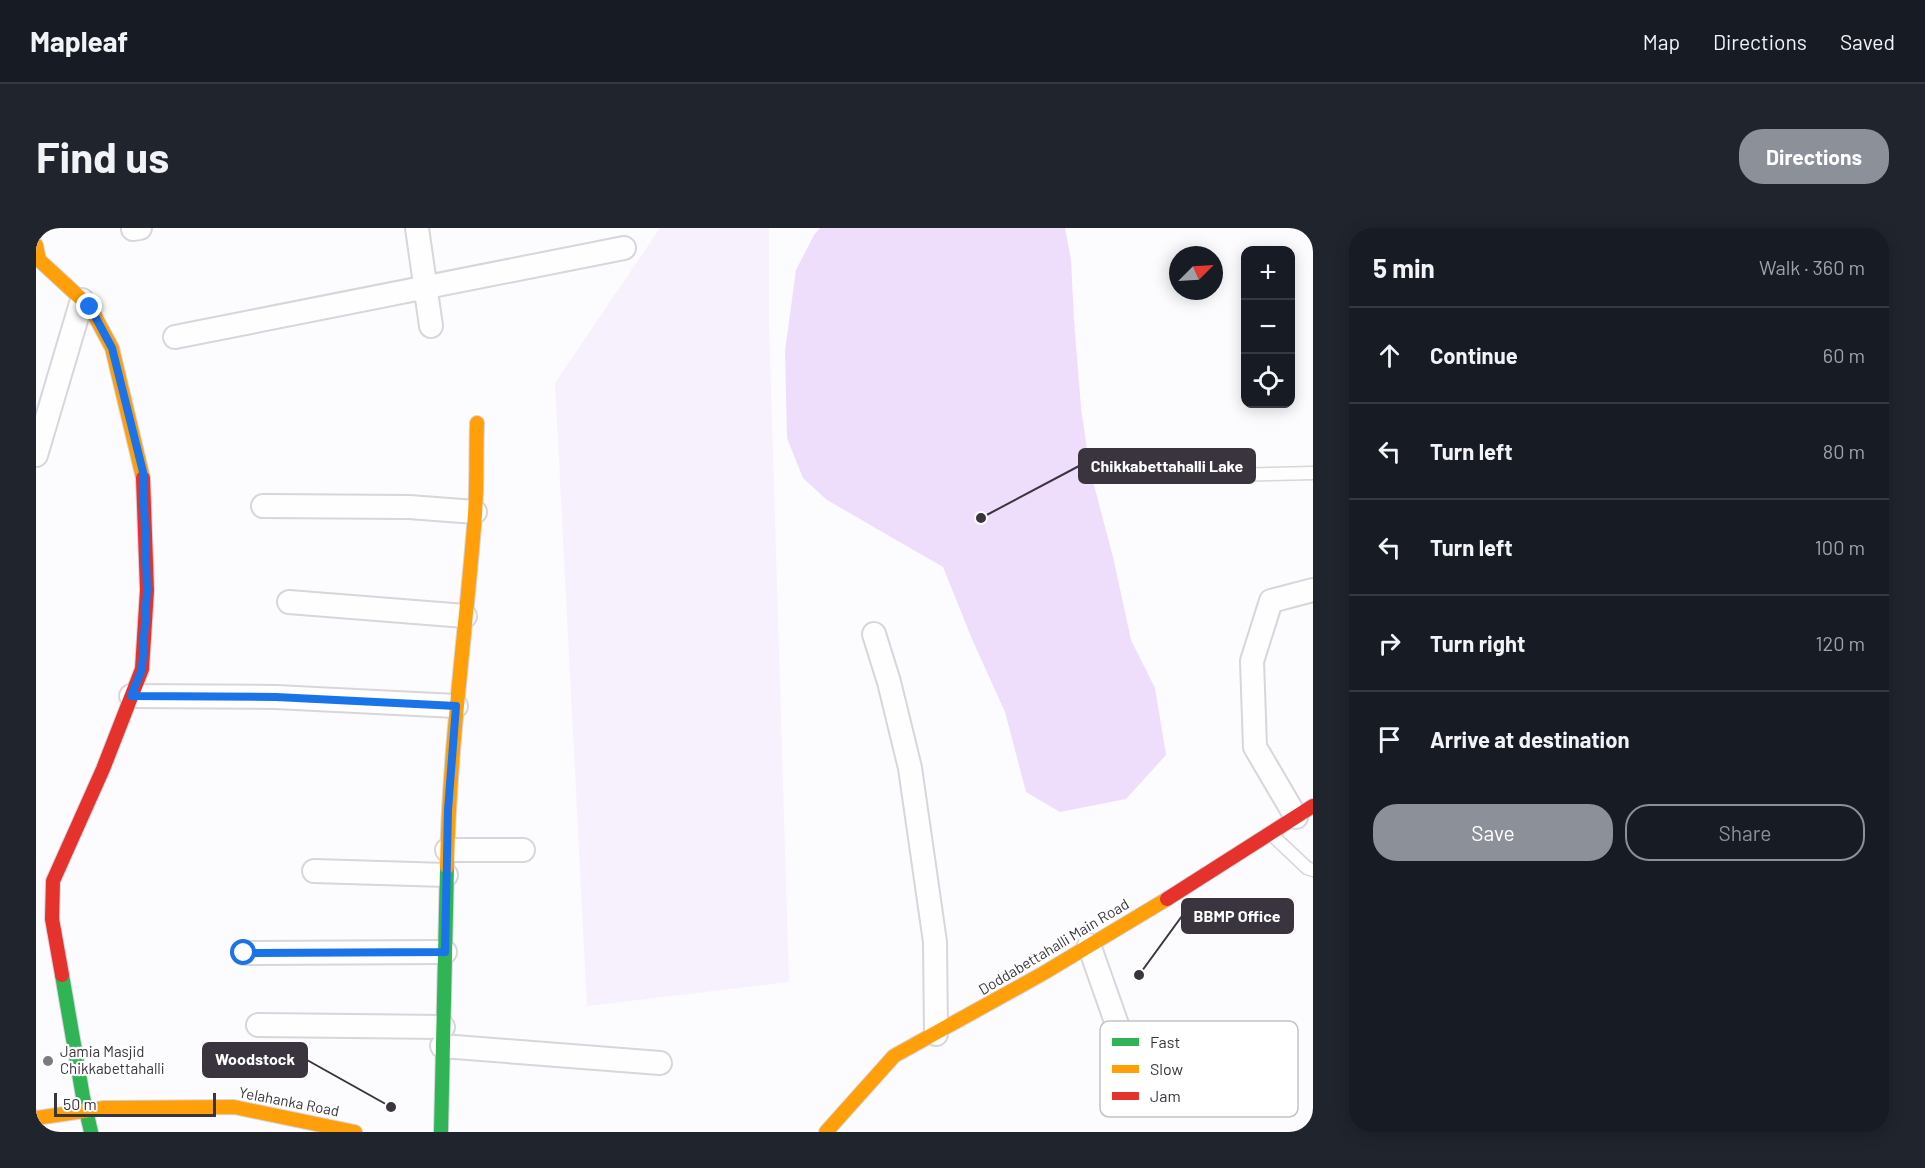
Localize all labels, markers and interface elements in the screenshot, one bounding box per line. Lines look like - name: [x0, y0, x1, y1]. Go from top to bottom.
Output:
- text: Mapleaf: [30, 24, 128, 58]
- text: Map: [1643, 29, 1680, 54]
- text: Directions: [1713, 29, 1807, 54]
- text: Saved: [1840, 29, 1895, 54]
- button: Directions: [1739, 129, 1889, 184]
- text: Find us: [36, 131, 169, 181]
- north arrow: [1169, 246, 1223, 300]
- map controls: [1241, 246, 1295, 408]
- button: +: [1241, 246, 1295, 300]
- text: 5 min: [1373, 252, 1435, 283]
- text: Walk · 360 m: [1759, 255, 1865, 279]
- route end: [76, 293, 102, 319]
- button: −: [1241, 300, 1295, 354]
- icon: ahead: [1373, 339, 1406, 372]
- text: Continue: [1430, 342, 1518, 368]
- text: 60 m: [1823, 343, 1865, 367]
- button: locate: [1241, 354, 1295, 408]
- icon: left: [1373, 435, 1406, 468]
- text: Turn left: [1430, 438, 1513, 464]
- text: 80 m: [1823, 439, 1865, 463]
- callout: Chikkabettahalli Lake: [1079, 449, 1255, 483]
- text: Chikkabettahalli Lake: [1091, 456, 1243, 475]
- icon: left: [1373, 531, 1406, 564]
- text: Turn left: [1430, 534, 1513, 560]
- text: 100 m: [1815, 535, 1865, 559]
- icon: right: [1373, 627, 1406, 660]
- text: Turn right: [1430, 630, 1525, 656]
- text: 120 m: [1815, 631, 1865, 655]
- icon: arrive: [1373, 723, 1406, 756]
- text: Arrive at destination: [1430, 726, 1629, 752]
- button: Save: [1373, 804, 1613, 861]
- button: Share: [1625, 804, 1865, 861]
- street label: Doddabettahalli Main Road: [975, 894, 1132, 998]
- callout: BBMP Office: [1182, 899, 1293, 933]
- text: BBMP Office: [1194, 906, 1281, 925]
- route start: [230, 939, 256, 965]
- legend: [1100, 1021, 1298, 1117]
- text: Fast: [1150, 1032, 1180, 1051]
- place label: Jamia Masjid Chikkabettahalli: [60, 1042, 165, 1077]
- callout: Woodstock: [203, 1043, 307, 1077]
- text: Woodstock: [215, 1049, 295, 1068]
- marker: Jamia Masjid Chikkabettahalli: [41, 1054, 55, 1068]
- text: Slow: [1150, 1059, 1183, 1078]
- street label: Yelahanka Road: [238, 1082, 341, 1120]
- text: Jam: [1150, 1086, 1181, 1105]
- scale bar: [54, 1090, 216, 1118]
- text: 50 m: [63, 1094, 97, 1113]

